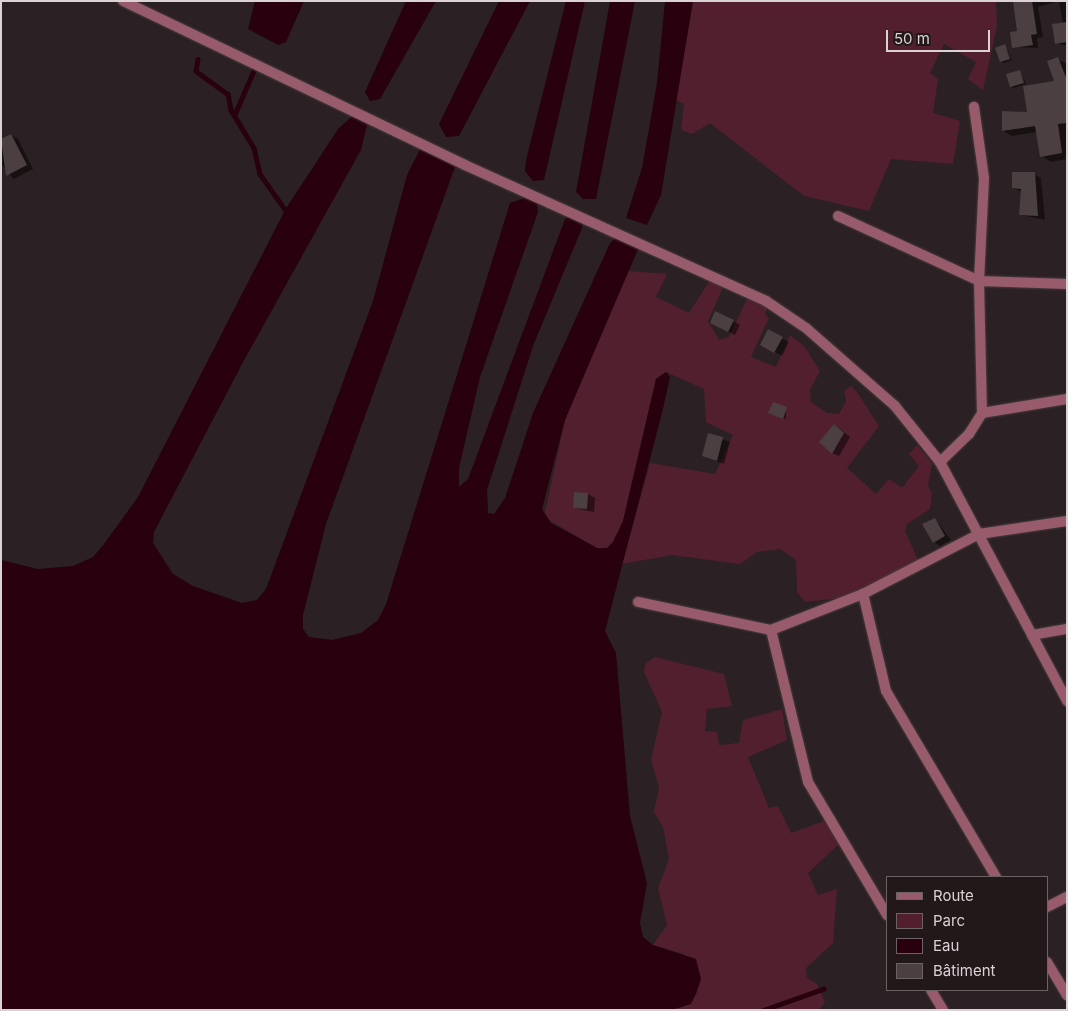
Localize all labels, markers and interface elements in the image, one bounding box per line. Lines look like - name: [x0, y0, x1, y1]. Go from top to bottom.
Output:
- scale bar: [888, 20, 992, 52]
- text: 50 m: [894, 29, 930, 48]
- legend: [886, 876, 1048, 991]
- text: Route: [933, 886, 974, 905]
- text: Parc: [933, 911, 965, 930]
- text: Eau: [933, 936, 959, 955]
- text: Bâtiment: [933, 961, 995, 980]

